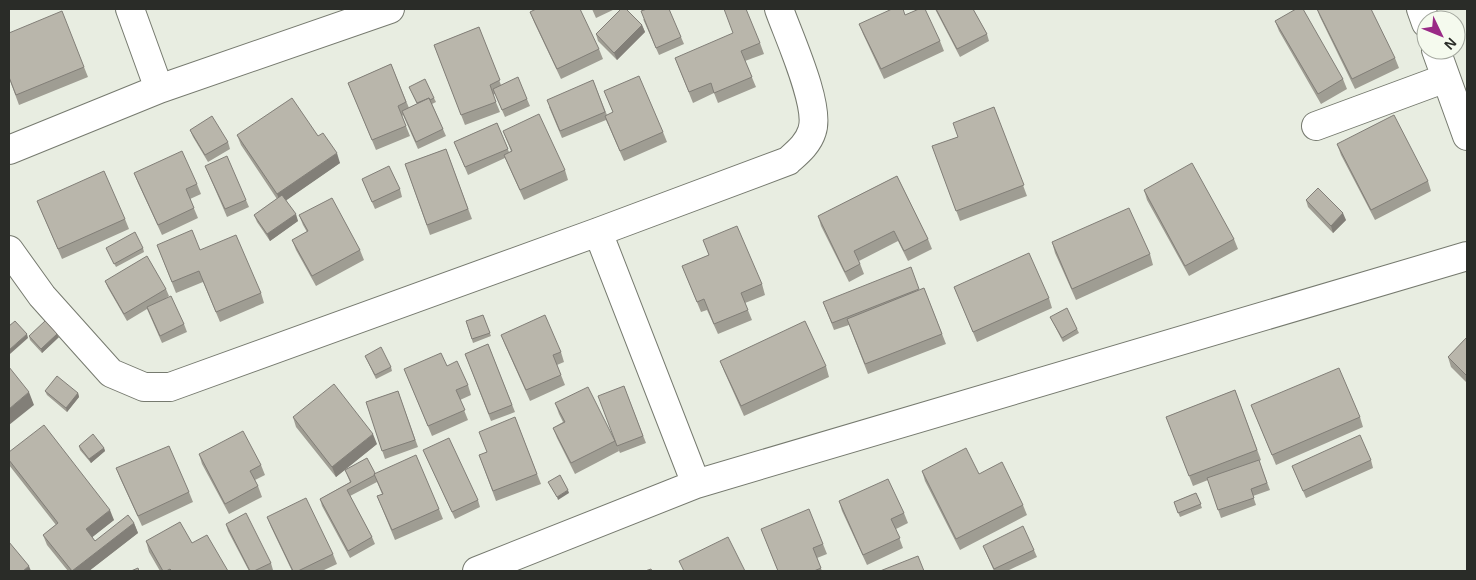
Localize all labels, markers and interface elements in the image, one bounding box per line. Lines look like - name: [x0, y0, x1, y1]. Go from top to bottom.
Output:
- north arrow: [1416, 10, 1466, 60]
- text: N: [1441, 35, 1460, 53]

